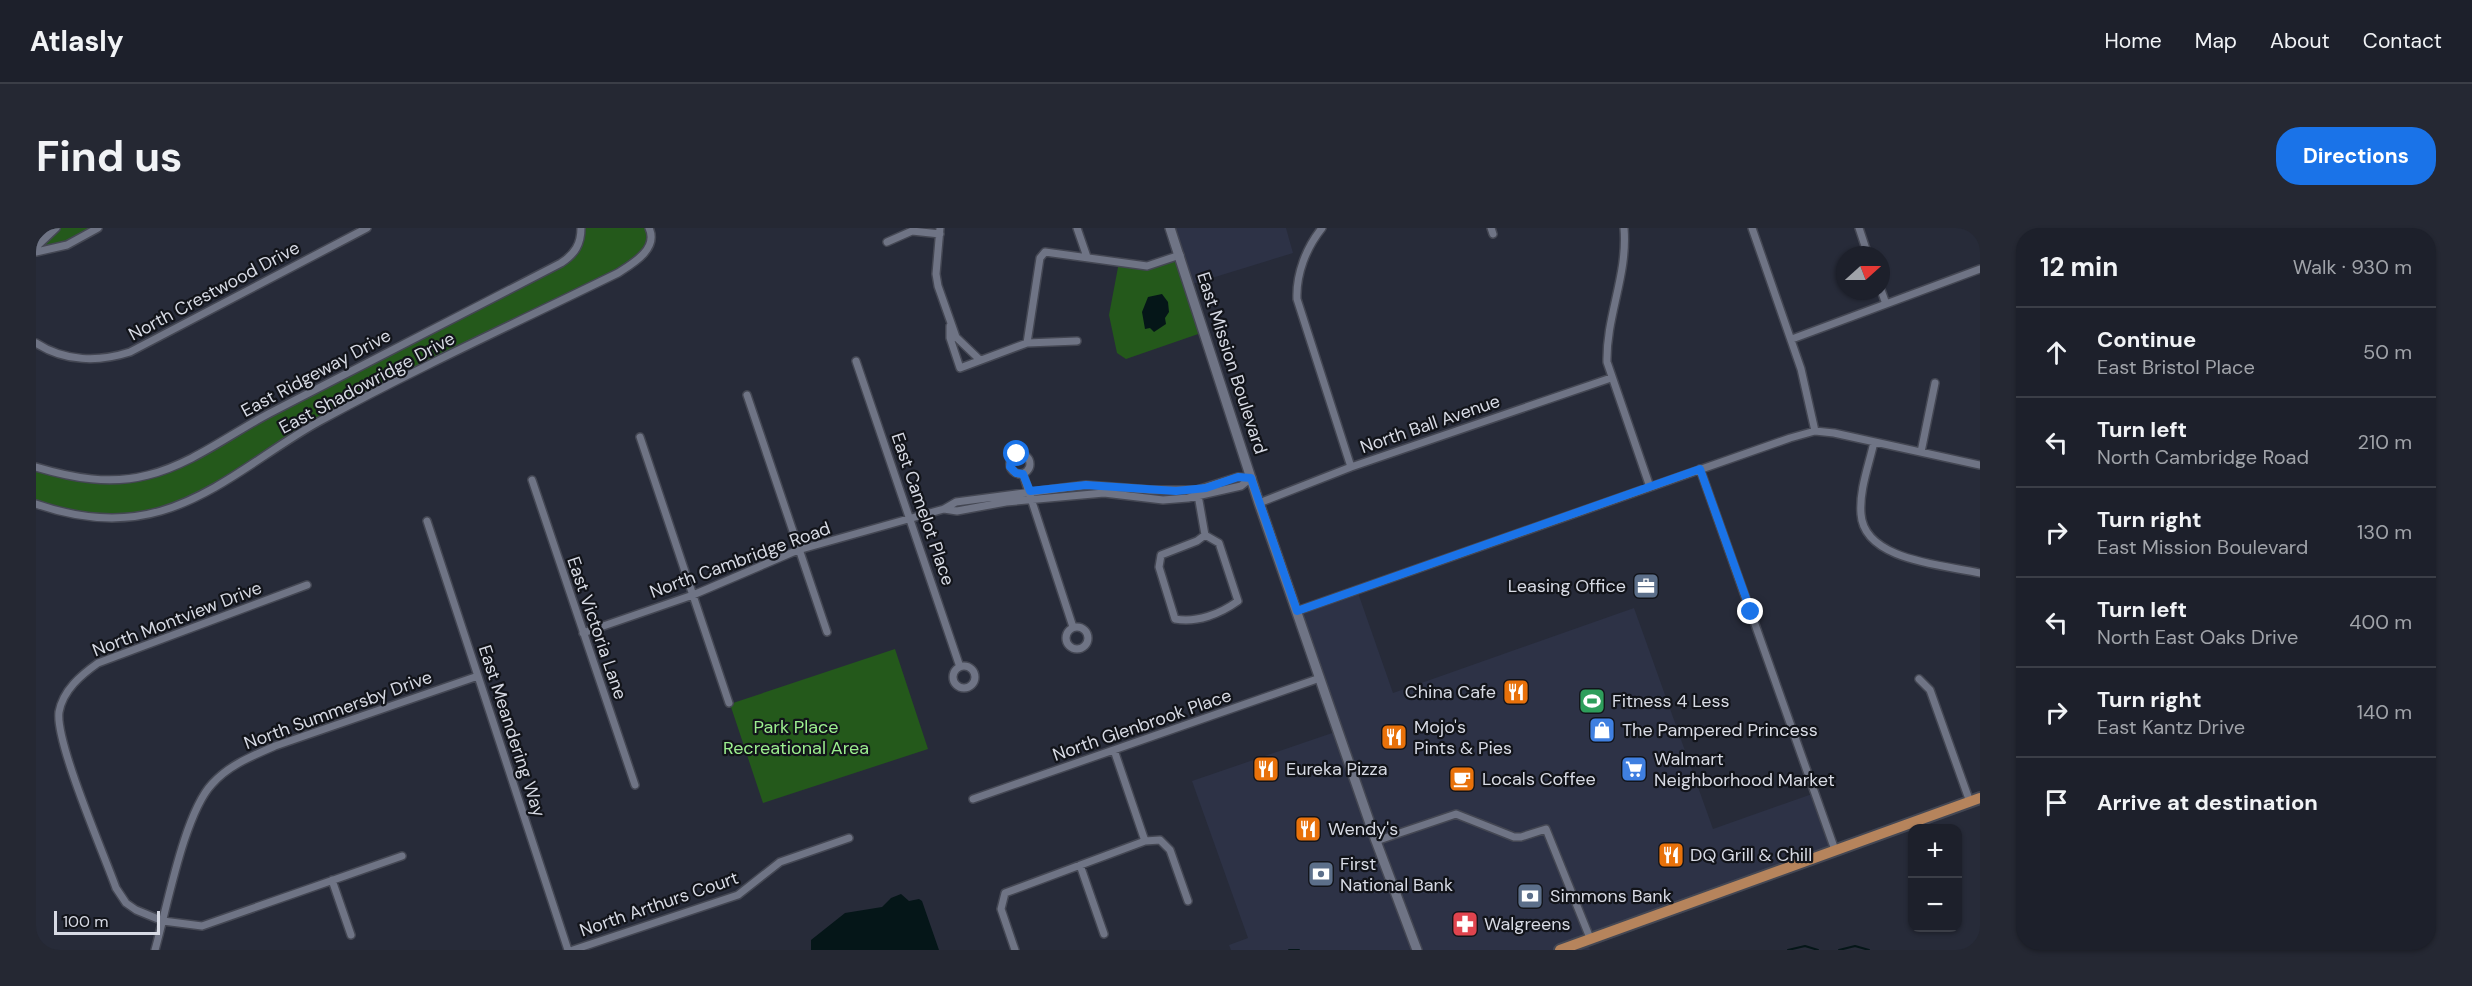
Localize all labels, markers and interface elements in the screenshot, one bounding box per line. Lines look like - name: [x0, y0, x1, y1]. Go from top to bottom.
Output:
- text: Atlasly: [30, 23, 124, 60]
- text: Home: [2104, 27, 2162, 55]
- text: Map: [2195, 27, 2237, 55]
- text: About: [2270, 27, 2330, 55]
- text: Contact: [2363, 27, 2442, 55]
- button: Directions: [2276, 127, 2436, 185]
- text: Find us: [36, 129, 182, 184]
- street label: North Crestwood Drive: [124, 236, 304, 346]
- north arrow: [1836, 246, 1890, 300]
- text: 12 min: [2040, 250, 2118, 284]
- text: Walk · 930 m: [2293, 254, 2412, 280]
- street label: East Mission Boulevard: [1191, 269, 1273, 457]
- street label: East Ridgeway Drive: [237, 323, 395, 423]
- text: Continue: [2097, 325, 2196, 354]
- street label: East Shadowridge Drive: [275, 326, 459, 440]
- icon: ahead: [2040, 336, 2073, 369]
- text: 50 m: [2363, 339, 2412, 365]
- text: East Bristol Place: [2097, 354, 2255, 380]
- street label: North Ball Avenue: [1357, 389, 1503, 459]
- text: Turn left: [2097, 415, 2187, 444]
- icon: left: [2040, 426, 2073, 459]
- street label: East Camelot Place: [886, 429, 960, 589]
- text: 210 m: [2357, 429, 2412, 455]
- route start: [1003, 440, 1029, 466]
- text: North Cambridge Road: [2097, 444, 2309, 470]
- text: Turn right: [2097, 505, 2202, 534]
- street label: North Cambridge Road: [646, 516, 834, 604]
- icon: right: [2040, 516, 2073, 549]
- text: 130 m: [2357, 519, 2412, 545]
- text: East Mission Boulevard: [2097, 534, 2308, 560]
- street label: East Victoria Lane: [561, 553, 633, 703]
- office icon: Leasing Office: [1631, 571, 1661, 601]
- place label: Leasing Office: [1508, 574, 1626, 598]
- street label: North Montview Drive: [89, 576, 265, 662]
- text: Turn left: [2097, 595, 2187, 624]
- route end: [1737, 598, 1763, 624]
- icon: left: [2040, 606, 2073, 639]
- text: 400 m: [2349, 609, 2412, 635]
- text: North East Oaks Drive: [2097, 624, 2298, 650]
- street label: East Meandering Way: [473, 642, 551, 820]
- street label: North Summersby Drive: [241, 665, 435, 755]
- restaurant icon: China Cafe: [1501, 677, 1531, 707]
- place label: China Cafe: [1405, 680, 1496, 704]
- street label: North Glenbrook Place: [1049, 683, 1235, 767]
- text: Turn right: [2097, 685, 2202, 714]
- sports icon: Fitness 4 Less: [1577, 686, 1607, 716]
- place label: Fitness 4 Less: [1612, 689, 1730, 713]
- icon: right: [2040, 696, 2073, 729]
- text: 140 m: [2357, 699, 2412, 725]
- text: East Kantz Drive: [2097, 714, 2245, 740]
- park label: Park Place Recreational Area: [723, 715, 869, 760]
- place label: Mojo's Pints & Pies: [1414, 715, 1512, 760]
- shop icon: The Pampered Princess: [1587, 715, 1617, 745]
- place label: The Pampered Princess: [1622, 718, 1818, 742]
- restaurant icon: Mojo's Pints & Pies: [1379, 722, 1409, 752]
- place label: Walmart Neighborhood Market: [1654, 747, 1835, 792]
- restaurant icon: Eureka Pizza: [1251, 754, 1281, 784]
- supermarket icon: Walmart Neighborhood Market: [1619, 754, 1649, 784]
- place label: Eureka Pizza: [1286, 757, 1388, 781]
- cafe icon: Locals Coffee: [1447, 764, 1477, 794]
- place label: Locals Coffee: [1482, 767, 1596, 791]
- icon: arrive: [2040, 786, 2073, 819]
- text: Arrive at destination: [2097, 788, 2318, 817]
- restaurant icon: Wendy's: [1293, 814, 1323, 844]
- place label: Wendy's: [1328, 817, 1398, 841]
- map controls: [1908, 824, 1962, 932]
- button: +: [1908, 824, 1962, 878]
- restaurant icon: DQ Grill & Chill: [1656, 840, 1686, 870]
- place label: DQ Grill & Chill: [1690, 843, 1812, 867]
- place label: First National Bank: [1340, 852, 1453, 897]
- bank icon: First National Bank: [1306, 859, 1336, 889]
- street label: North Arthurs Court: [576, 866, 742, 942]
- button: −: [1908, 878, 1962, 932]
- bank icon: Simmons Bank: [1515, 881, 1545, 911]
- place label: Simmons Bank: [1550, 884, 1672, 908]
- scale bar: [54, 908, 160, 936]
- pharmacy icon: Walgreens: [1450, 909, 1480, 939]
- text: 100 m: [63, 911, 108, 932]
- place label: Walgreens: [1484, 912, 1571, 936]

